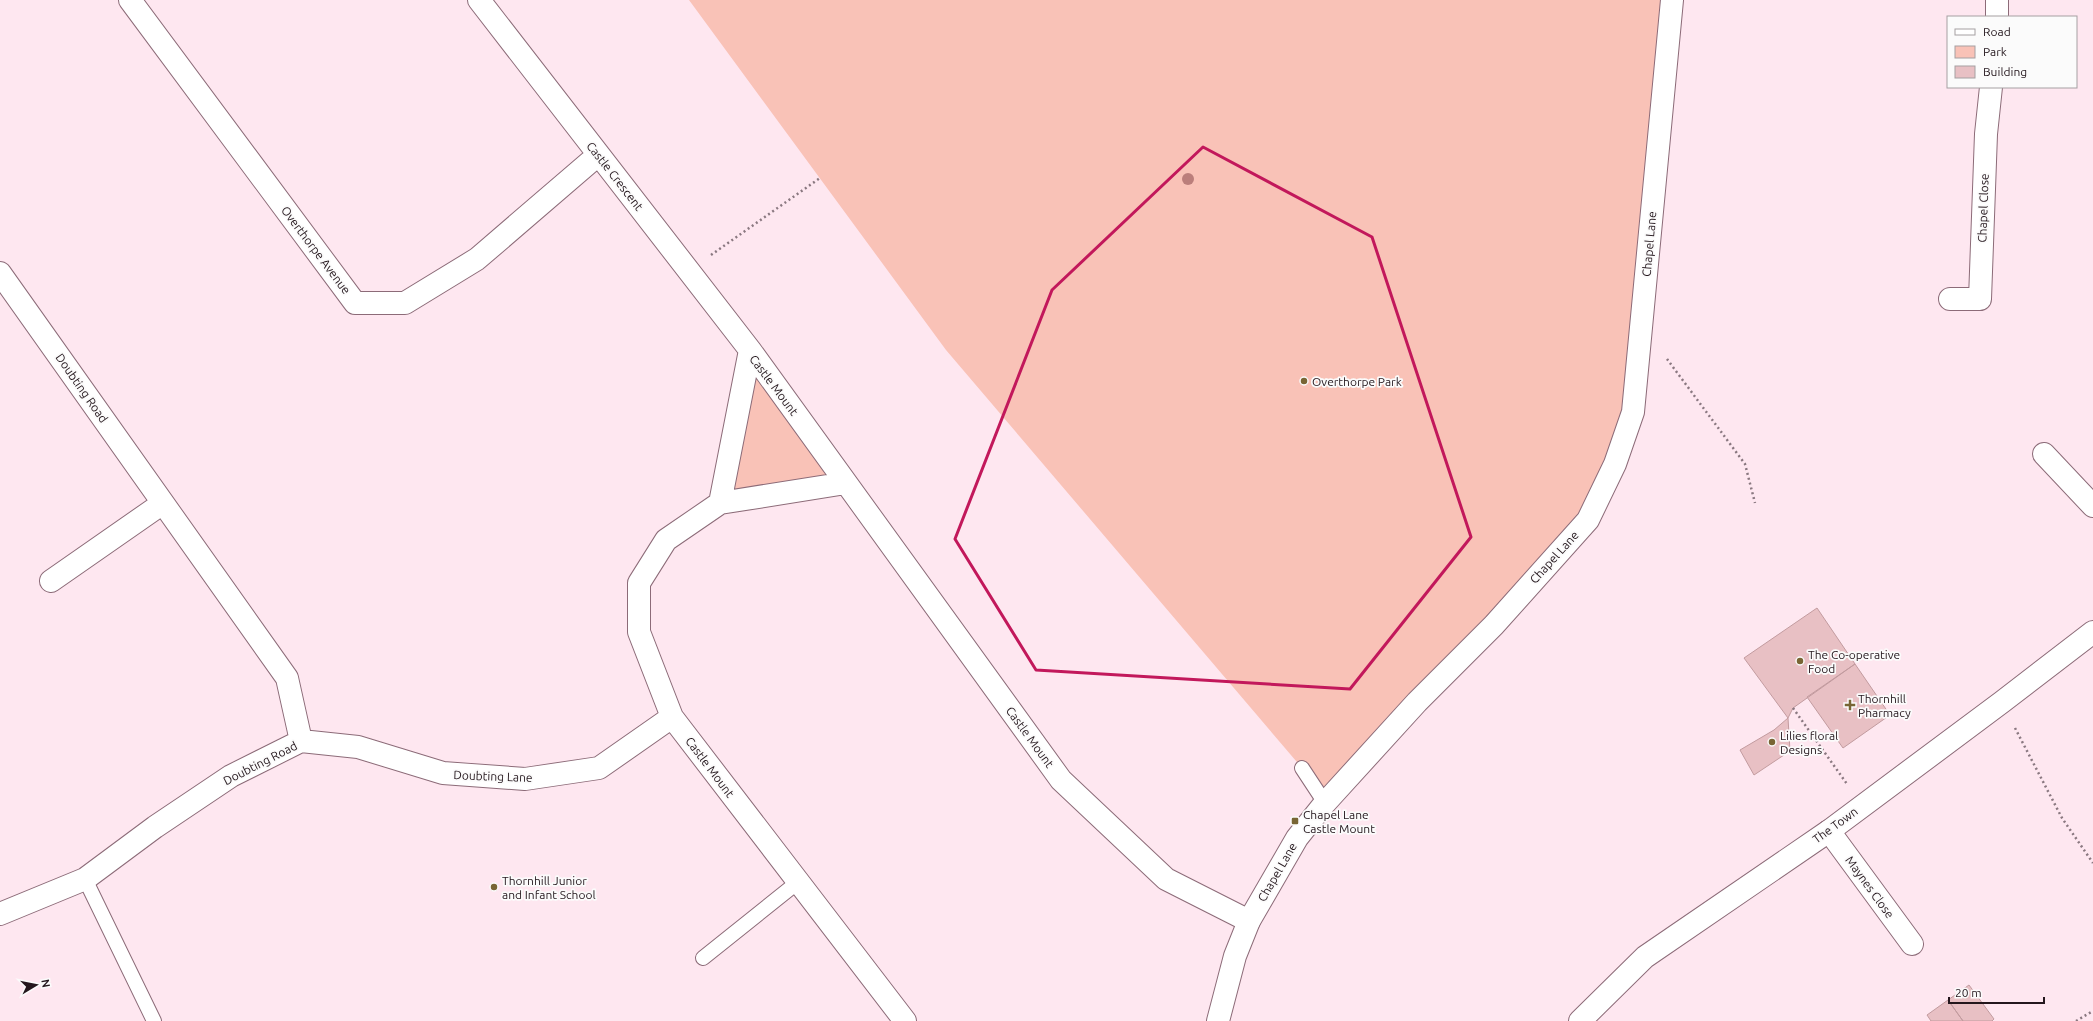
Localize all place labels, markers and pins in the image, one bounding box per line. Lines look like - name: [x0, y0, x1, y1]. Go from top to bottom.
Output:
- place label: Overthorpe Park: [1312, 375, 1402, 388]
- marker: Overthorpe Park: [1299, 376, 1309, 386]
- place label: The Co-operative Food: [1808, 648, 1900, 675]
- marker: The Co-operative Food: [1795, 656, 1805, 666]
- place label: Thornhill Pharmacy: [1858, 692, 1911, 719]
- marker: Thornhill Pharmacy: [1845, 700, 1855, 710]
- place label: Lilies floral Designs: [1780, 729, 1838, 756]
- marker: Lilies floral Designs: [1767, 737, 1777, 747]
- place label: Chapel Lane Castle Mount: [1303, 808, 1375, 835]
- marker: Chapel Lane Castle Mount: [1290, 816, 1300, 826]
- place label: Thornhill Junior and Infant School: [502, 874, 596, 901]
- marker: Thornhill Junior and Infant School: [489, 882, 499, 892]

